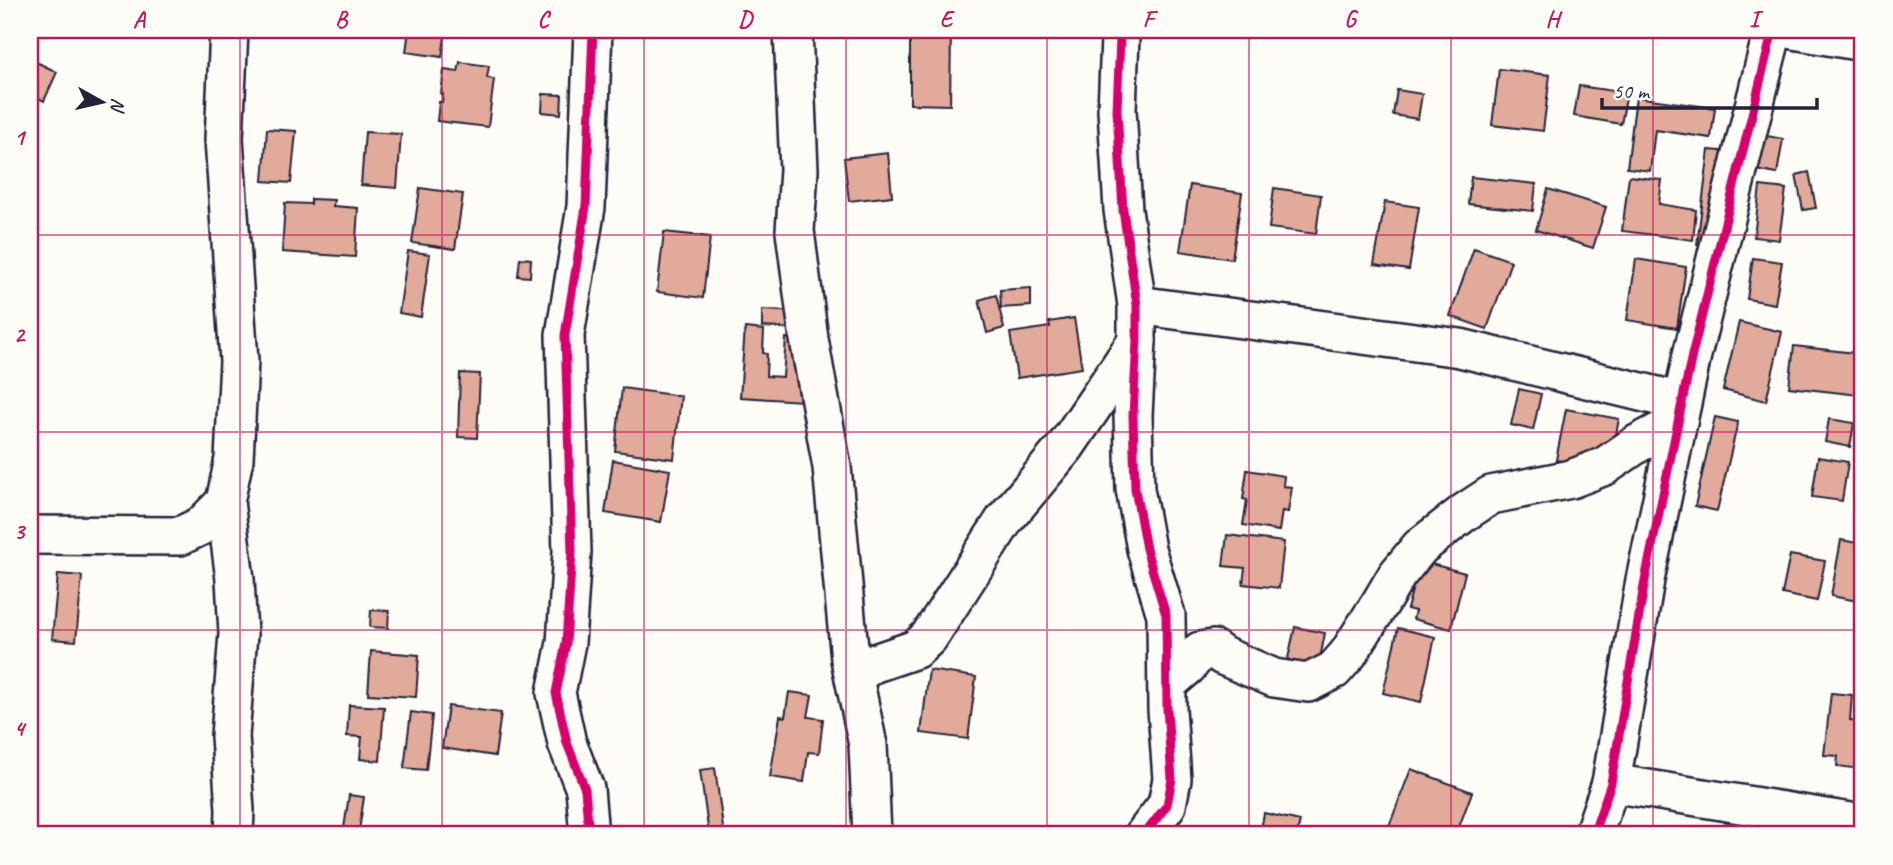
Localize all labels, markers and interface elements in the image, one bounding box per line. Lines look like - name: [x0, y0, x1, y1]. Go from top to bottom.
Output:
- text: A: [133, 5, 147, 34]
- text: B: [335, 5, 349, 34]
- text: C: [538, 5, 552, 34]
- text: D: [738, 5, 754, 34]
- text: E: [940, 5, 956, 34]
- text: F: [1143, 5, 1159, 34]
- text: G: [1344, 5, 1359, 34]
- text: H: [1545, 5, 1563, 34]
- text: I: [1749, 5, 1764, 34]
- north arrow: [66, 66, 136, 136]
- scale bar: [1602, 66, 1818, 110]
- text: 50 m: [1613, 78, 1651, 104]
- text: N: [105, 97, 131, 115]
- text: 1: [14, 123, 27, 152]
- text: 2: [14, 320, 27, 349]
- text: 3: [14, 517, 27, 546]
- text: 4: [14, 714, 27, 743]

